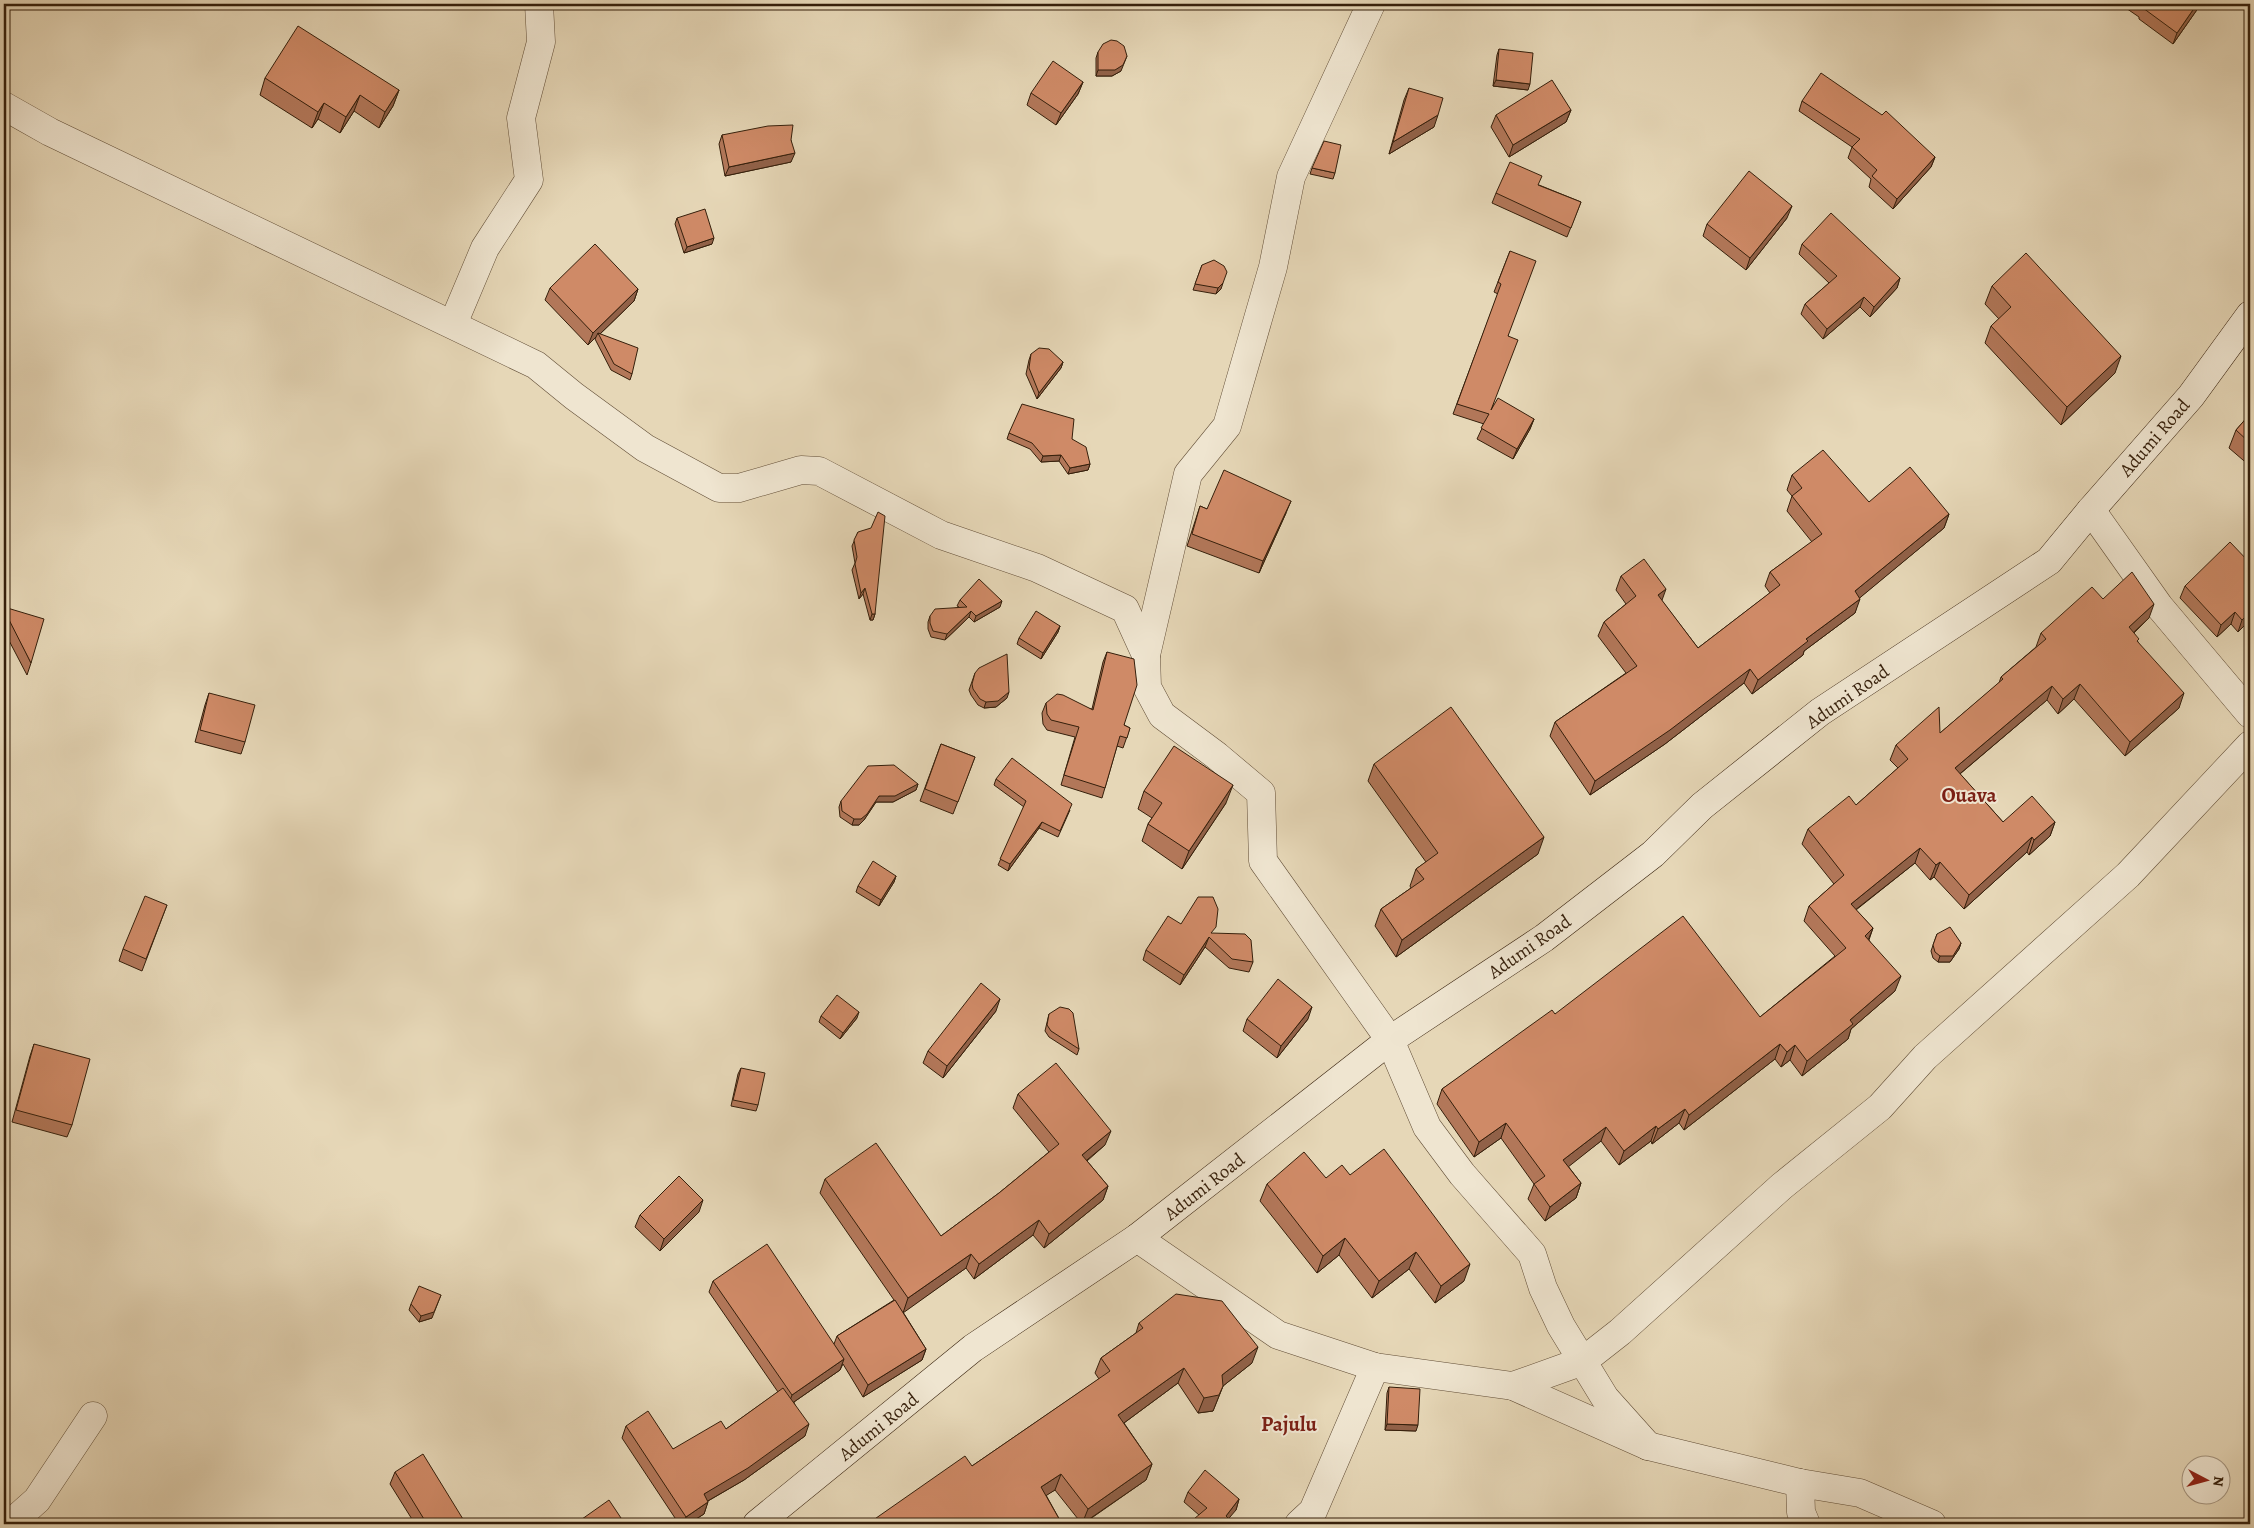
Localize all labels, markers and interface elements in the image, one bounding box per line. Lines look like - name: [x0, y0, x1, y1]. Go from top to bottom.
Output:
- street label: Adumi Road: [2113, 392, 2197, 483]
- street label: Adumi Road: [1800, 658, 1895, 736]
- district label: Ouava: [1941, 781, 1997, 809]
- street label: Adumi Road: [1482, 908, 1577, 986]
- street label: Adumi Road: [1158, 1147, 1251, 1227]
- street label: Adumi Road: [832, 1386, 925, 1468]
- district label: Pajulu: [1261, 1410, 1318, 1438]
- north arrow: [2182, 1456, 2232, 1506]
- text: N: [2208, 1475, 2228, 1487]

